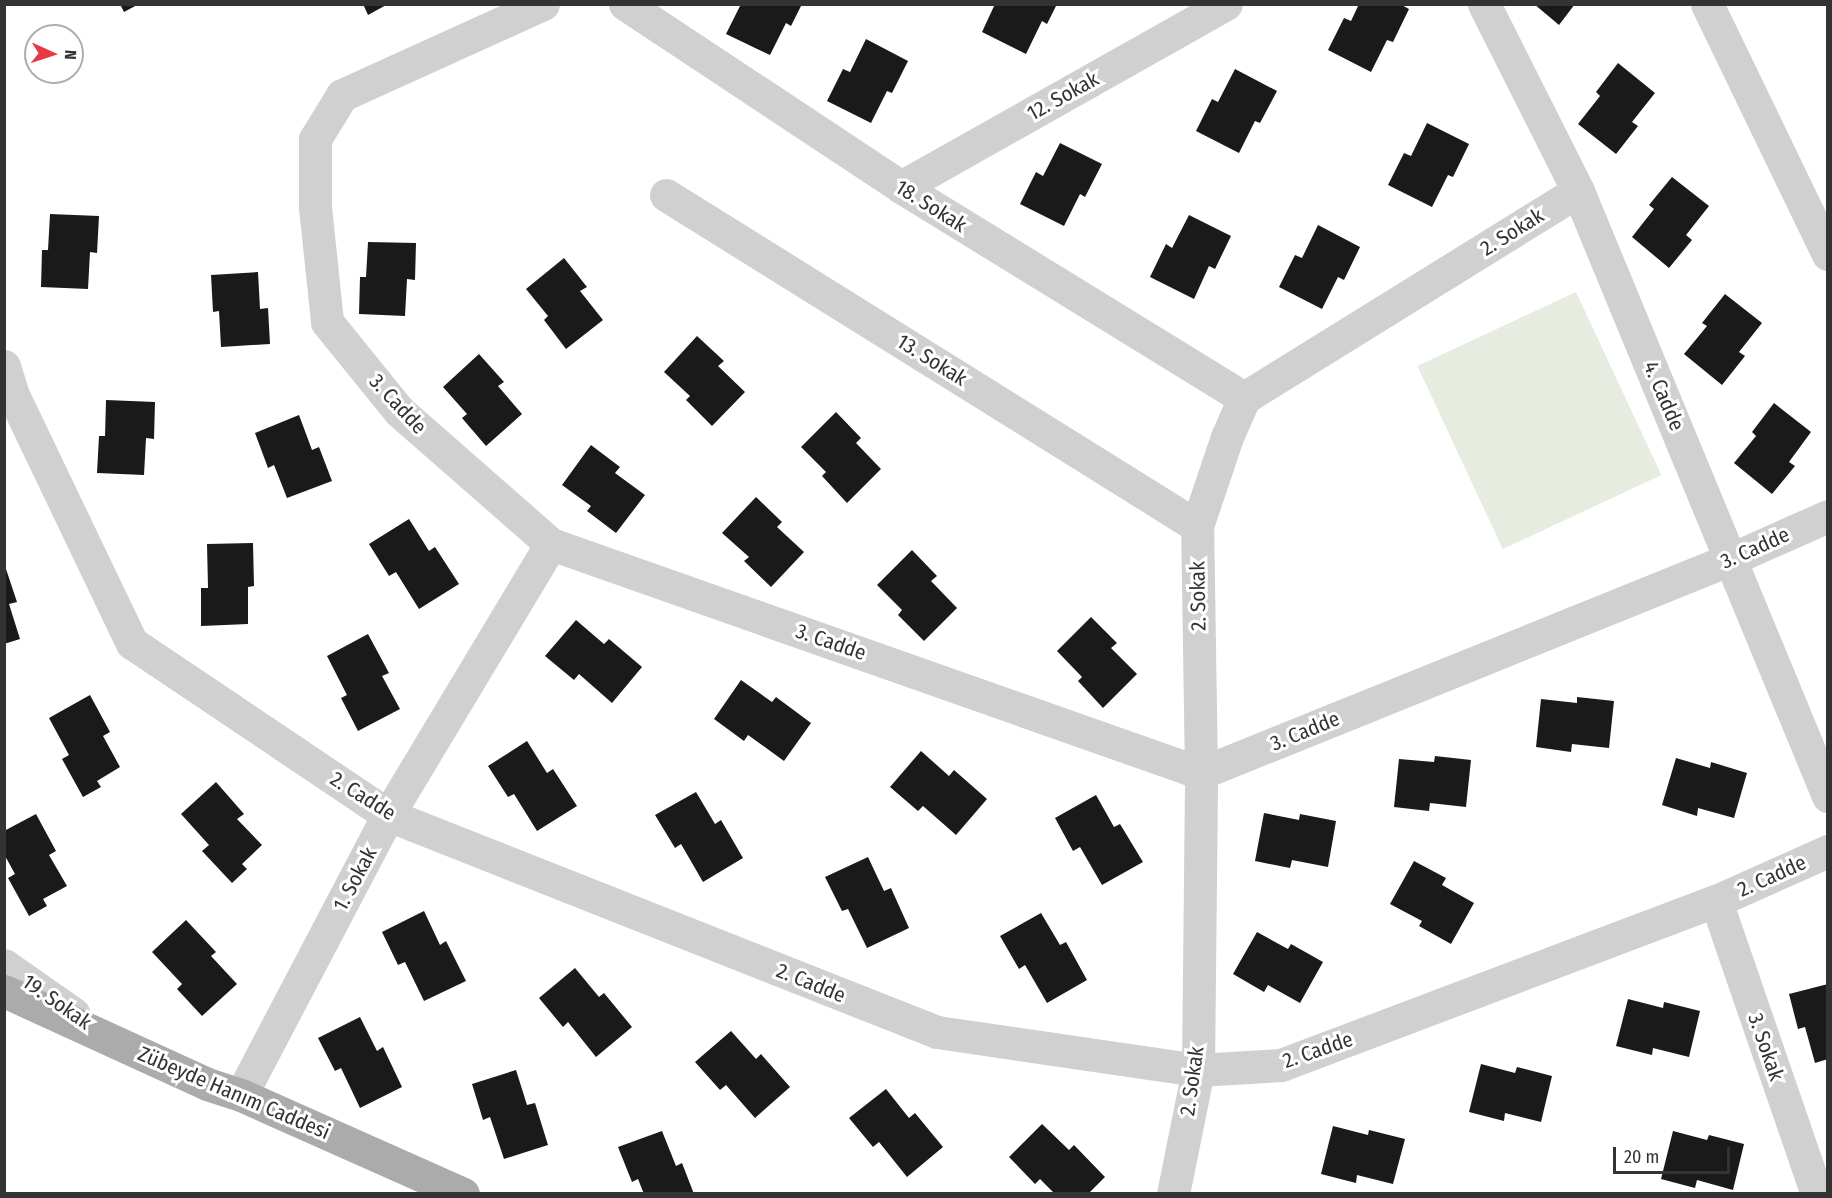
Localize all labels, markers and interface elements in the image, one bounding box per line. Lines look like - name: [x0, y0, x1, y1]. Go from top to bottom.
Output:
- north arrow: [24, 24, 84, 84]
- text: N: [61, 50, 80, 60]
- street label: 12. Sokak: [1023, 66, 1103, 126]
- street label: 18. Sokak: [891, 174, 971, 238]
- street label: 2. Sokak: [1476, 203, 1548, 261]
- street label: 13. Sokak: [892, 329, 972, 391]
- street label: 4. Cadde: [1638, 357, 1690, 435]
- street label: 3. Cadde: [364, 369, 432, 439]
- street label: 3. Cadde: [1717, 522, 1793, 574]
- street label: 2. Sokak: [1185, 561, 1211, 631]
- street label: 3. Cadde: [793, 618, 869, 666]
- street label: 3. Cadde: [1267, 706, 1343, 756]
- street label: 2. Cadde: [326, 766, 400, 826]
- street label: 1. Sokak: [328, 843, 382, 915]
- street label: 2. Cadde: [1734, 850, 1810, 902]
- street label: 2. Cadde: [773, 958, 849, 1008]
- street label: 19. Sokak: [18, 969, 96, 1035]
- street label: 3. Sokak: [1743, 1010, 1789, 1084]
- street label: 2. Cadde: [1280, 1026, 1356, 1074]
- street label: Zübeyde Hanım Caddesi: [134, 1041, 334, 1145]
- street label: 2. Sokak: [1175, 1045, 1209, 1117]
- scale bar: [1616, 1135, 1733, 1173]
- text: 20 m: [1624, 1146, 1659, 1168]

